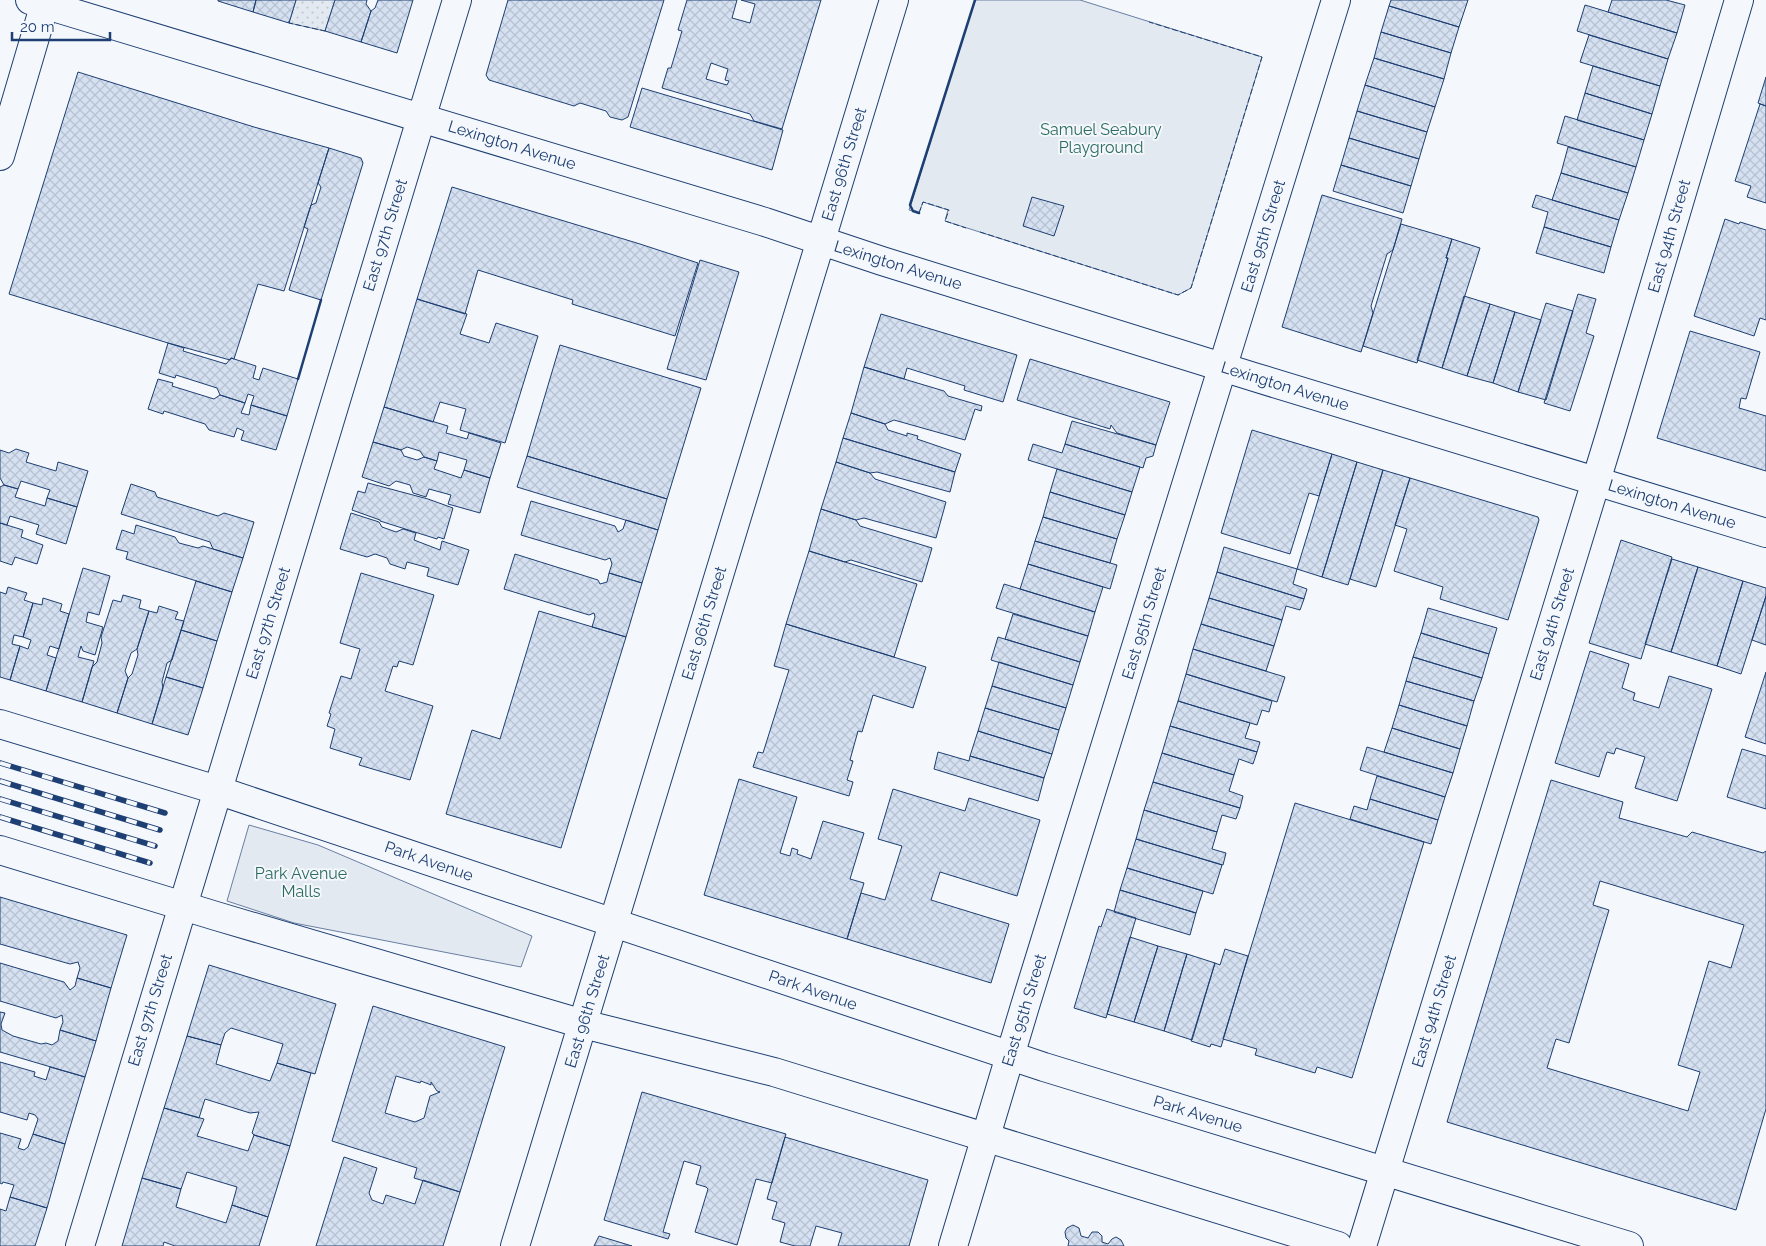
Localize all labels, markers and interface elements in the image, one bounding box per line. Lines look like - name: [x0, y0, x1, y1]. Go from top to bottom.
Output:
- scale bar: [12, 10, 110, 42]
- text: 20 m: [20, 18, 55, 36]
- street label: East 96th Street: [818, 104, 870, 223]
- street label: Lexington Avenue: [446, 117, 578, 173]
- park label: Samuel Seabury Playground: [1040, 120, 1162, 157]
- street label: East 97th Street: [359, 176, 411, 294]
- street label: East 95th Street: [1237, 177, 1289, 295]
- street label: East 94th Street: [1644, 177, 1694, 295]
- street label: Lexington Avenue: [832, 237, 964, 293]
- street label: Lexington Avenue: [1219, 358, 1351, 414]
- street label: Lexington Avenue: [1606, 476, 1738, 532]
- street label: East 96th Street: [678, 563, 730, 682]
- street label: East 97th Street: [242, 564, 294, 682]
- street label: East 95th Street: [1118, 564, 1170, 682]
- street label: East 94th Street: [1526, 565, 1578, 683]
- street label: Park Avenue: [382, 837, 476, 885]
- park label: Park Avenue Malls: [255, 864, 347, 901]
- street label: East 97th Street: [124, 951, 176, 1069]
- street label: East 96th Street: [561, 951, 613, 1070]
- street label: East 95th Street: [998, 951, 1050, 1069]
- street label: East 94th Street: [1408, 952, 1460, 1070]
- street label: Park Avenue: [766, 966, 860, 1014]
- street label: Park Avenue: [1151, 1091, 1245, 1137]

